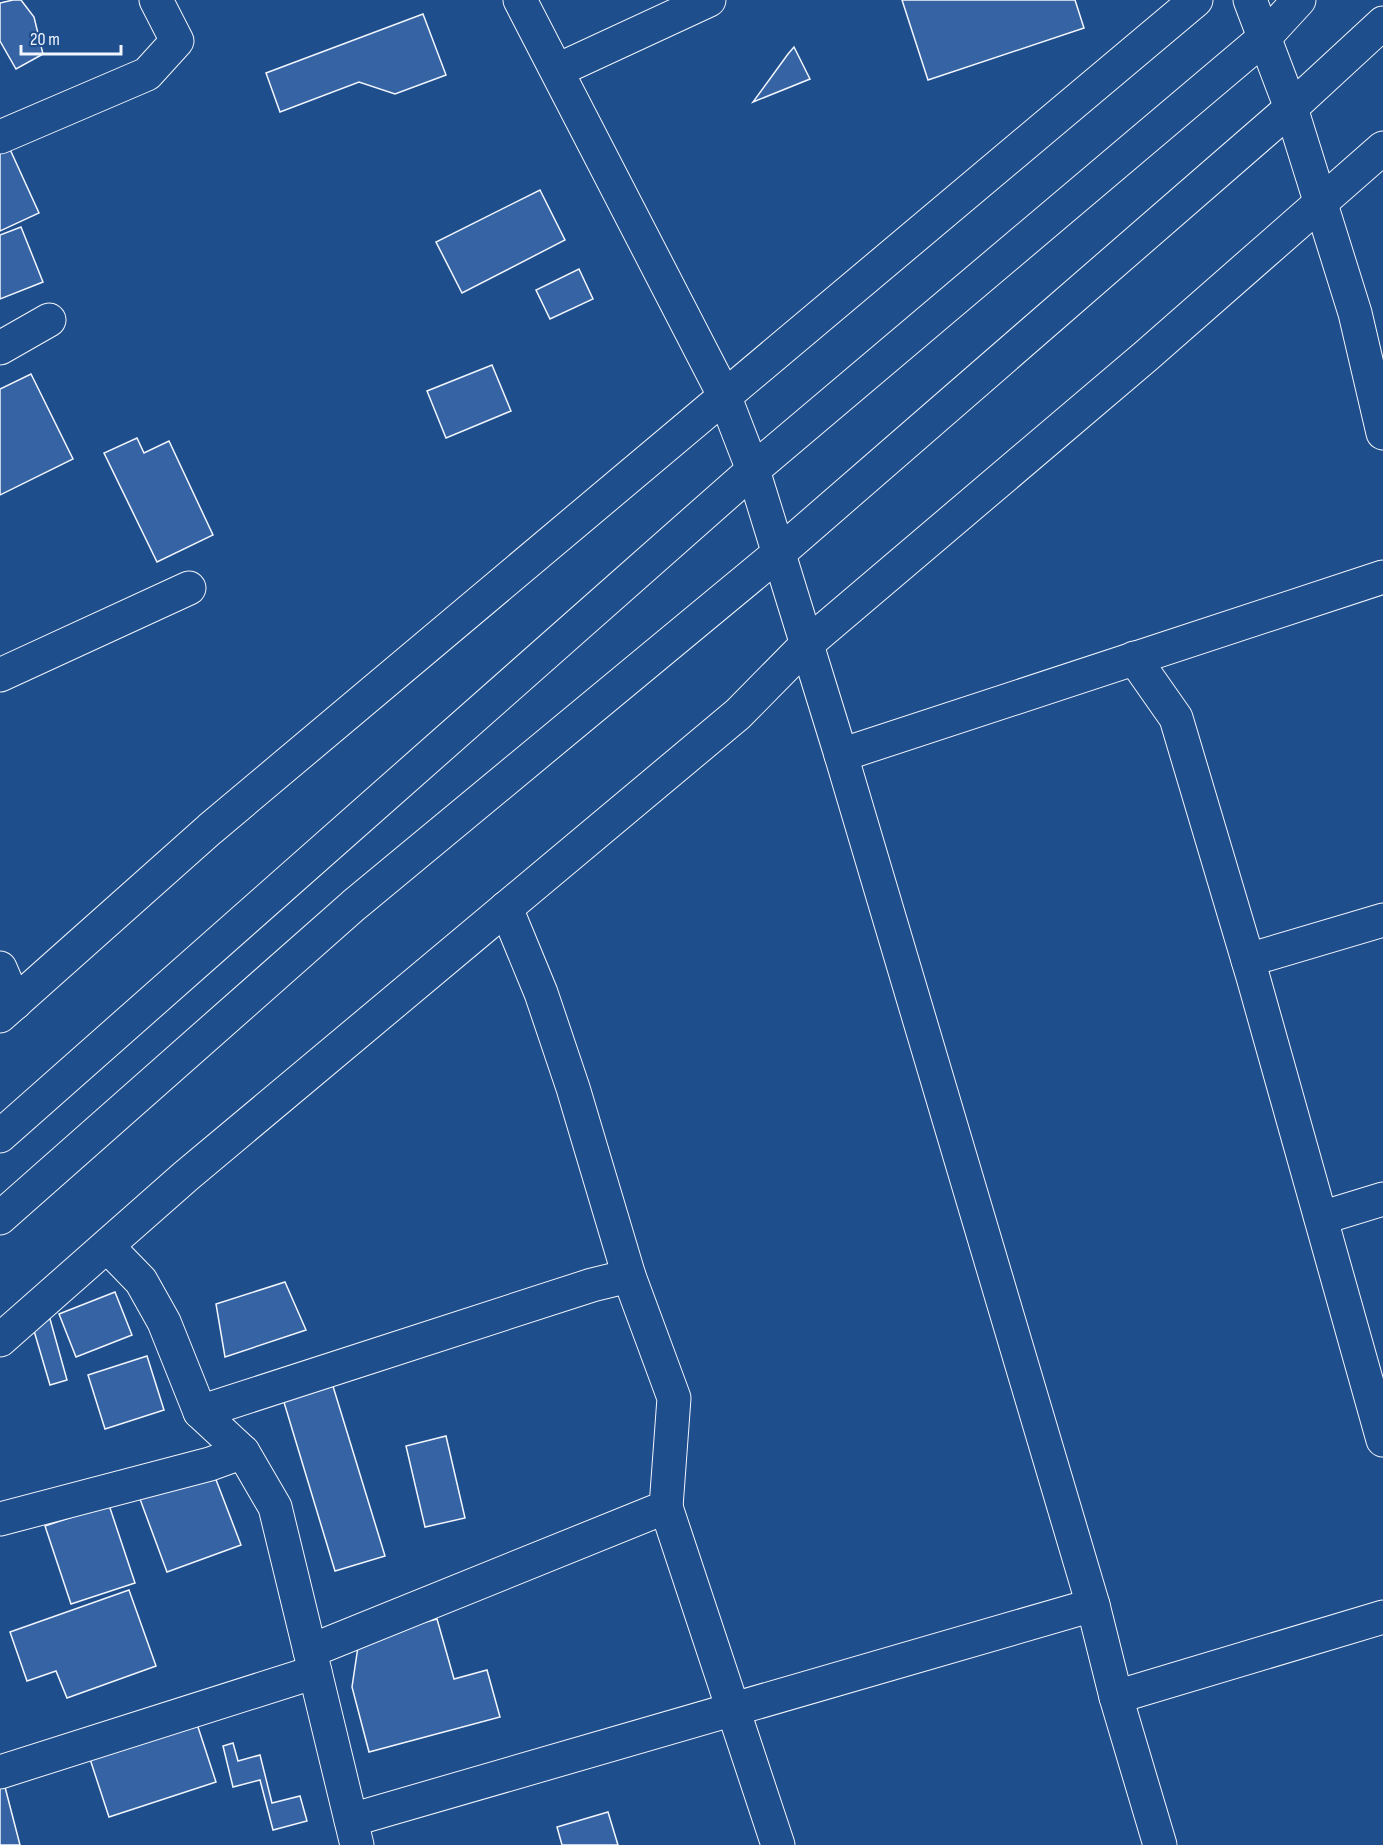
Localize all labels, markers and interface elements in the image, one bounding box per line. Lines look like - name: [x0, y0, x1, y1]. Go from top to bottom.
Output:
- scale bar: [21, 18, 122, 56]
- text: 20 m: [30, 29, 60, 50]

